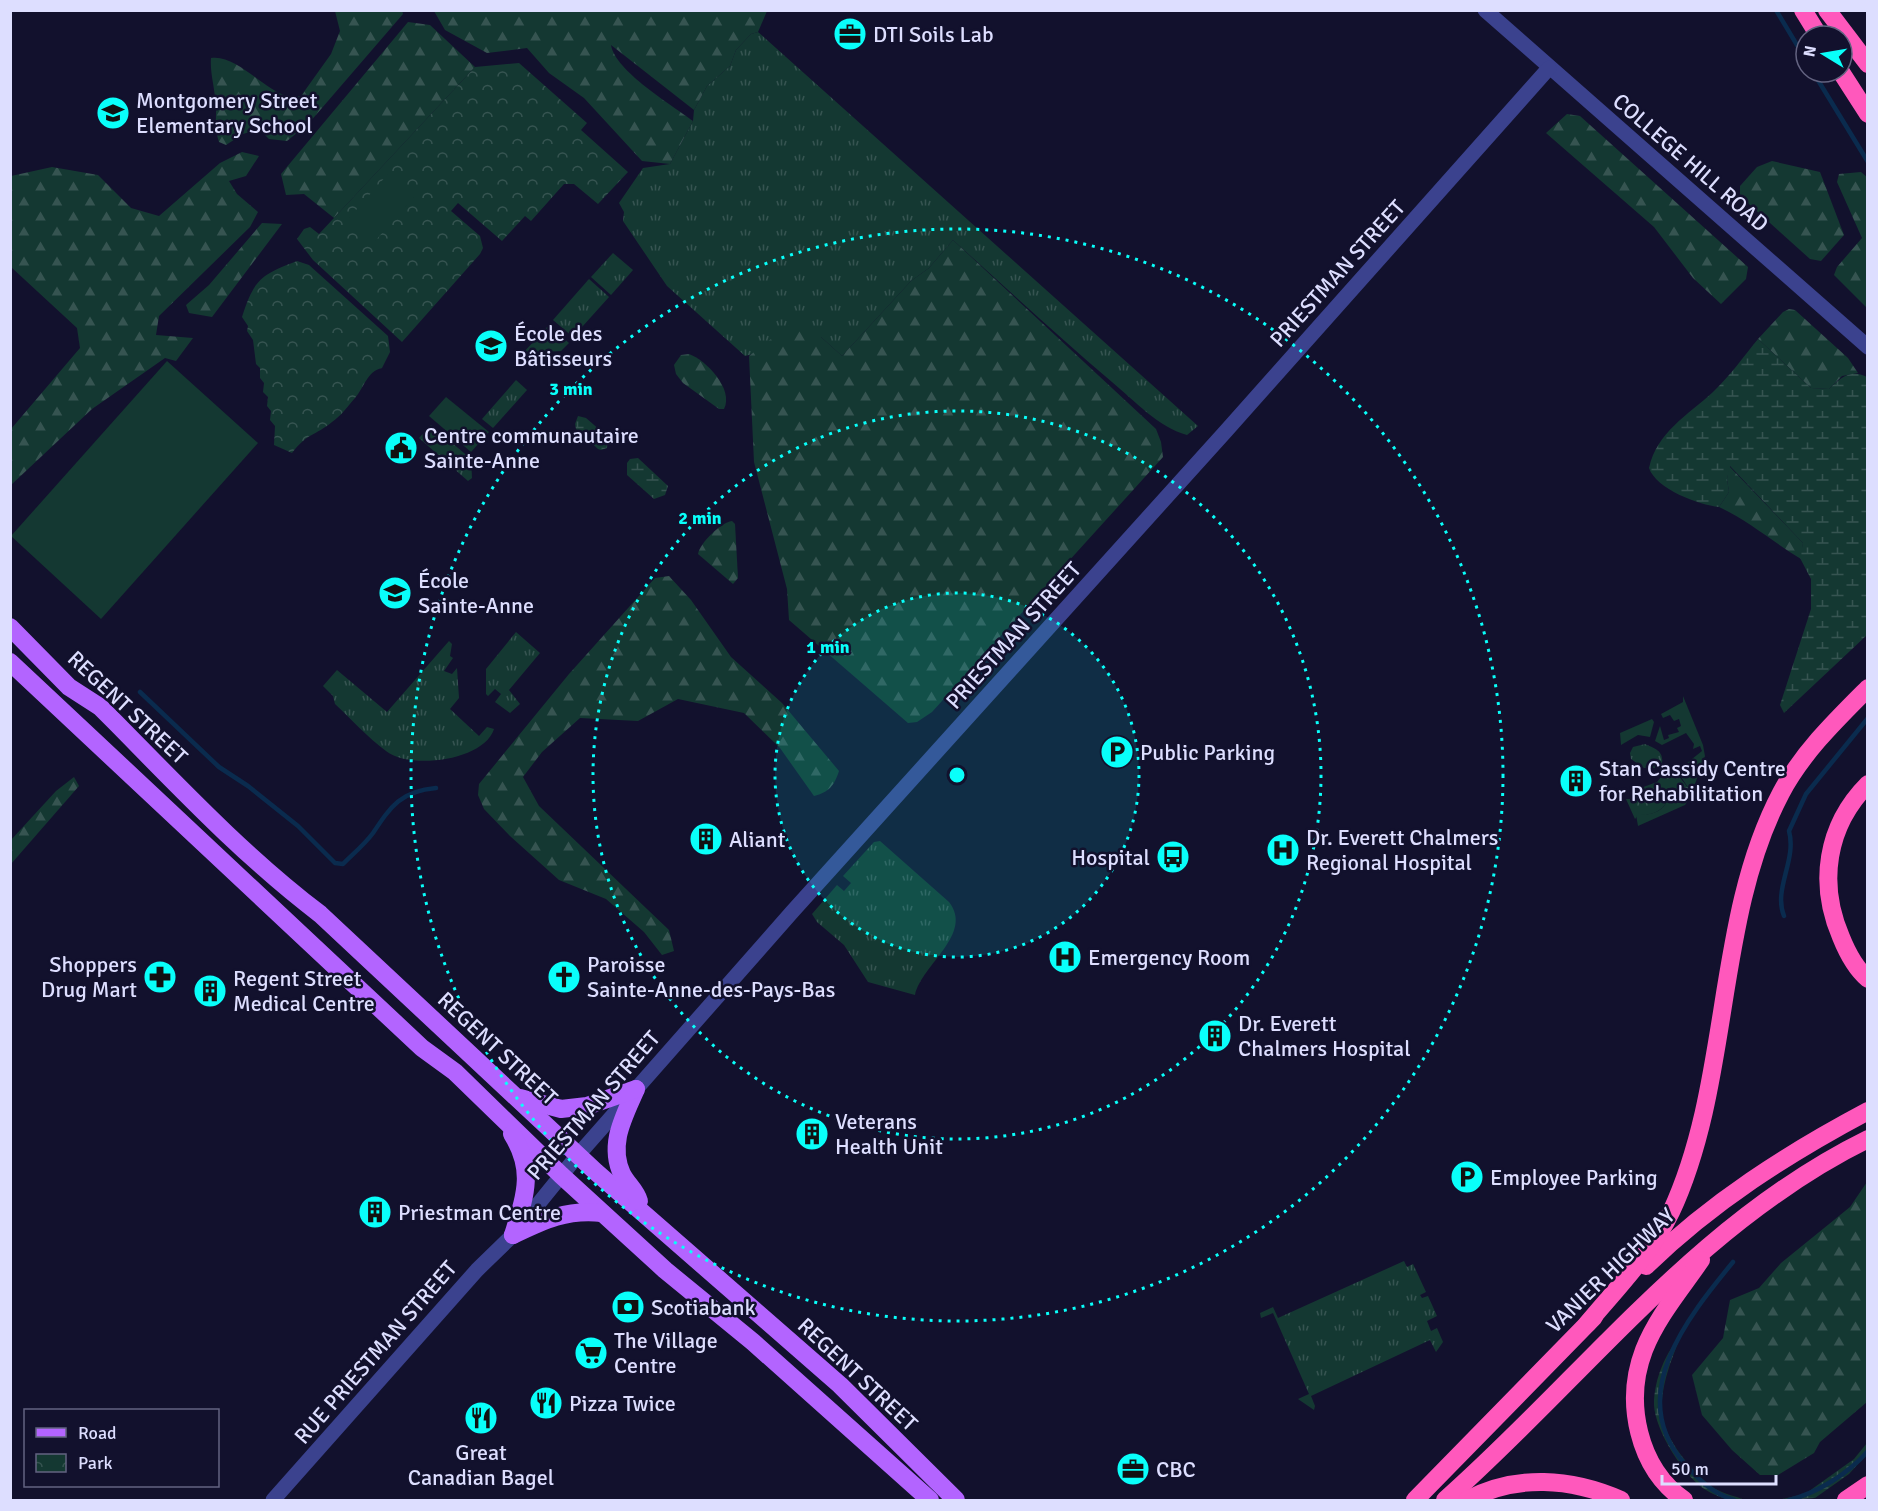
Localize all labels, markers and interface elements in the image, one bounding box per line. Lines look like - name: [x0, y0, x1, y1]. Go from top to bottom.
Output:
- office icon: DTI Soils Lab: [832, 16, 868, 52]
- place label: DTI Soils Lab: [873, 21, 994, 48]
- north arrow: [1794, 24, 1854, 84]
- text: N: [1799, 44, 1821, 59]
- place label: Montgomery Street Elementary School: [136, 87, 318, 139]
- street label: COLLEGE HILL ROAD: [1607, 87, 1774, 237]
- school or university icon: Montgomery Street Elementary School: [95, 95, 131, 131]
- street label: PRIESTMAN STREET: [1264, 194, 1411, 353]
- place label: École des Bâtisseurs: [514, 320, 612, 372]
- school or university icon: École des Bâtisseurs: [473, 328, 509, 364]
- text: 3 min: [549, 378, 593, 400]
- place label: Centre communautaire Sainte-Anne: [424, 422, 639, 474]
- public building icon: Centre communautaire Sainte-Anne: [383, 430, 419, 466]
- text: 2 min: [678, 507, 722, 529]
- street label: PRIESTMAN STREET: [940, 556, 1087, 715]
- place label: École Sainte-Anne: [418, 567, 534, 619]
- school or university icon: École Sainte-Anne: [377, 575, 413, 611]
- text: 1 min: [806, 636, 850, 658]
- street label: REGENT STREET: [62, 645, 193, 770]
- parking icon: Public Parking: [1099, 734, 1135, 770]
- place label: Public Parking: [1140, 739, 1275, 766]
- place label: Stan Cassidy Centre for Rehabilitation: [1599, 755, 1786, 807]
- building icon: Stan Cassidy Centre for Rehabilitation: [1558, 763, 1594, 799]
- centre of rings: [947, 765, 967, 785]
- building icon: Aliant: [688, 821, 724, 857]
- place label: Dr. Everett Chalmers Regional Hospital: [1306, 824, 1498, 876]
- place label: Aliant: [729, 826, 786, 853]
- hospital icon: Dr. Everett Chalmers Regional Hospital: [1265, 832, 1301, 868]
- bus stop icon: Hospital: [1155, 839, 1191, 875]
- place label: Hospital: [1071, 844, 1150, 871]
- hospital icon: Emergency Room: [1047, 939, 1083, 975]
- place label: Emergency Room: [1088, 944, 1250, 971]
- place label: Shoppers Drug Mart: [41, 951, 137, 1003]
- place label: Paroisse Sainte-Anne-des-Pays-Bas: [587, 951, 835, 1003]
- pharmacy icon: Shoppers Drug Mart: [142, 959, 178, 995]
- church icon: Paroisse Sainte-Anne-des-Pays-Bas: [546, 959, 582, 995]
- place label: Regent Street Medical Centre: [233, 965, 375, 1017]
- building icon: Regent Street Medical Centre: [192, 973, 228, 1009]
- street label: REGENT STREET: [432, 986, 563, 1111]
- place label: Dr. Everett Chalmers Hospital: [1238, 1010, 1411, 1062]
- building icon: Dr. Everett Chalmers Hospital: [1197, 1018, 1233, 1054]
- street label: PRIESTMAN STREET: [521, 1025, 666, 1186]
- place label: Veterans Health Unit: [835, 1108, 943, 1160]
- building icon: Veterans Health Unit: [794, 1116, 830, 1152]
- parking icon: Employee Parking: [1449, 1159, 1485, 1195]
- place label: Employee Parking: [1490, 1164, 1658, 1191]
- building icon: Priestman Centre: [357, 1194, 393, 1230]
- place label: Priestman Centre: [398, 1199, 561, 1226]
- street label: VANIER HIGHWAY: [1540, 1202, 1680, 1339]
- street label: RUE PRIESTMAN STREET: [288, 1255, 462, 1449]
- bank icon: Scotiabank: [610, 1289, 646, 1325]
- place label: Scotiabank: [651, 1294, 755, 1321]
- street label: REGENT STREET: [792, 1312, 923, 1437]
- place label: The Village Centre: [614, 1327, 718, 1379]
- supermarket icon: The Village Centre: [573, 1335, 609, 1371]
- restaurant icon: Pizza Twice: [528, 1385, 564, 1421]
- place label: Pizza Twice: [569, 1390, 676, 1417]
- restaurant icon: Great Canadian Bagel: [463, 1400, 499, 1436]
- legend: [24, 1409, 219, 1487]
- text: Road: [78, 1422, 117, 1444]
- place label: Great Canadian Bagel: [408, 1439, 554, 1491]
- scale bar: [1662, 1448, 1776, 1486]
- office icon: CBC: [1115, 1451, 1151, 1487]
- text: Park: [78, 1452, 113, 1474]
- place label: CBC: [1156, 1456, 1196, 1483]
- text: 50 m: [1671, 1458, 1709, 1480]

